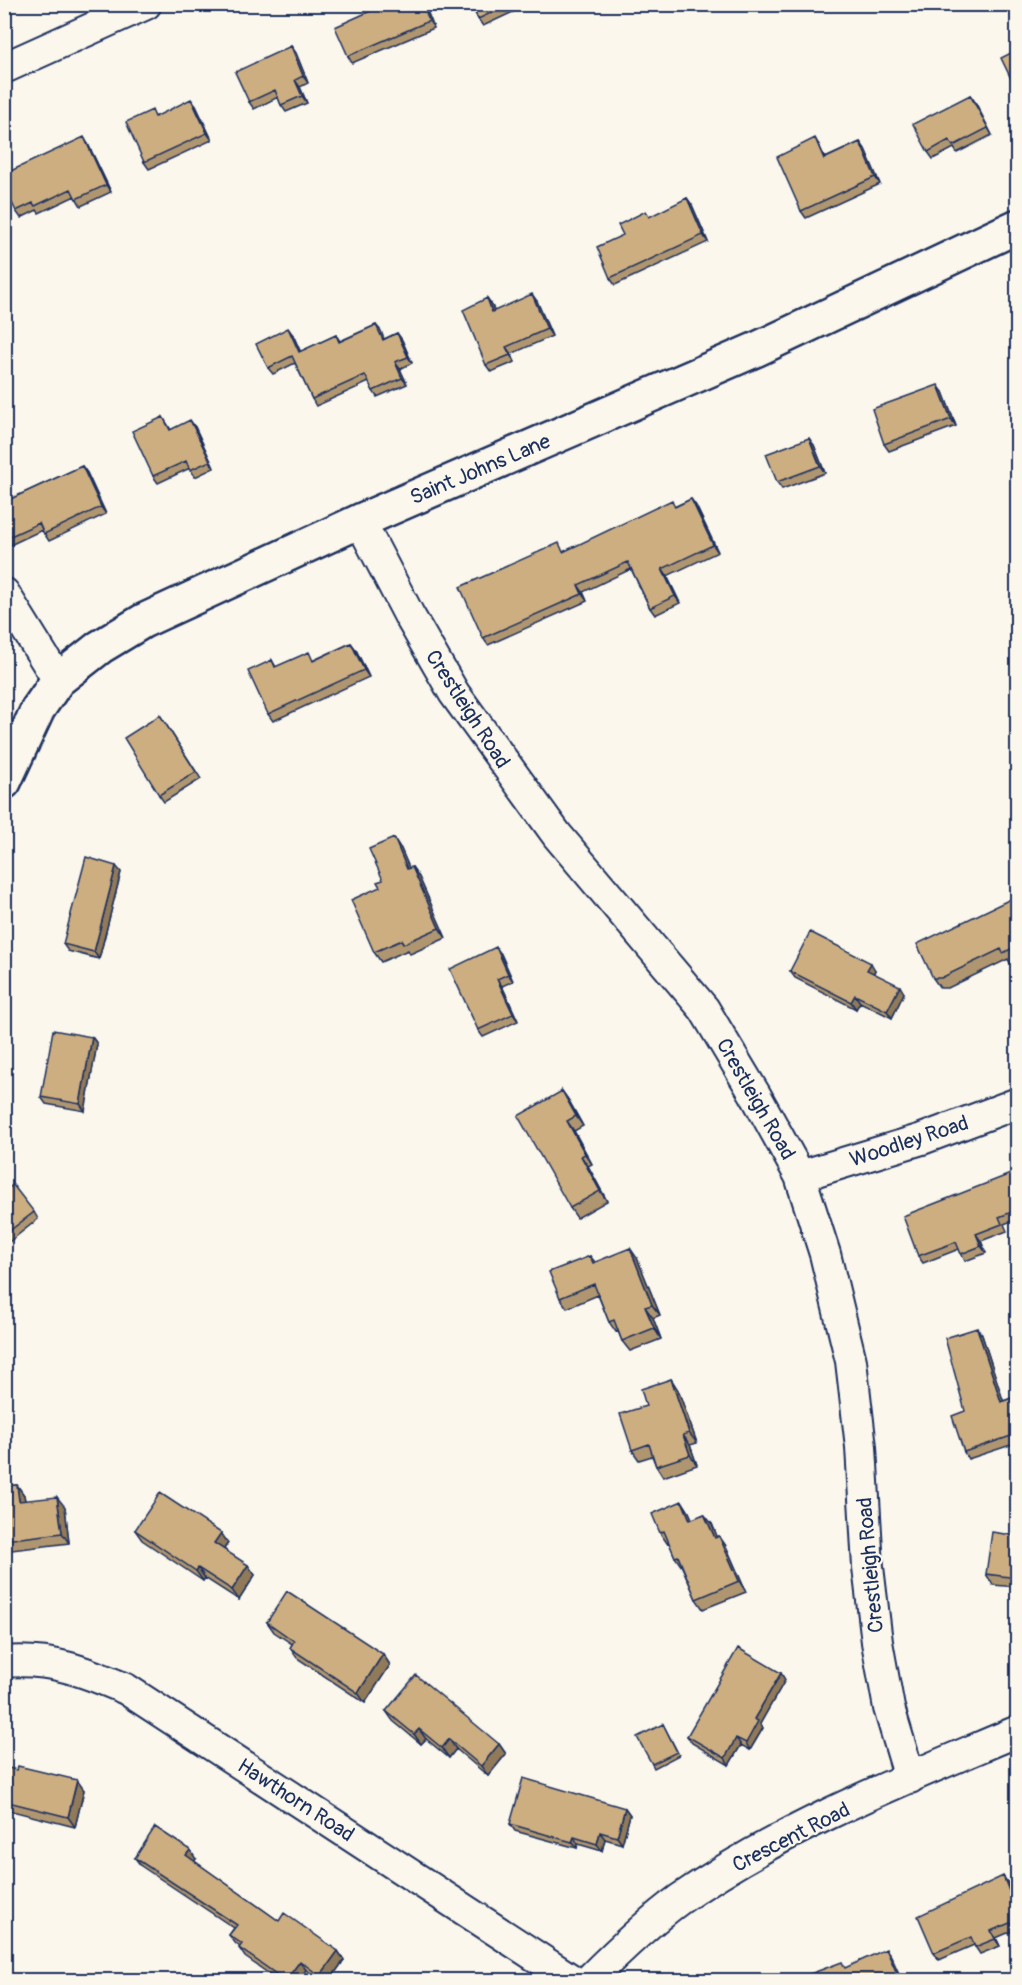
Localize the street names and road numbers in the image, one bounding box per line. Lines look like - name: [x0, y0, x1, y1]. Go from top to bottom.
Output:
- street label: Saint Johns Lane: [406, 427, 555, 511]
- street label: Crestleigh Road: [419, 645, 516, 774]
- street label: Crestleigh Road: [710, 1034, 801, 1165]
- street label: Woodley Road: [846, 1110, 972, 1173]
- street label: Crestleigh Road: [851, 1496, 890, 1634]
- street label: Hawthorn Road: [232, 1753, 359, 1848]
- street label: Crescent Road: [728, 1796, 855, 1879]

